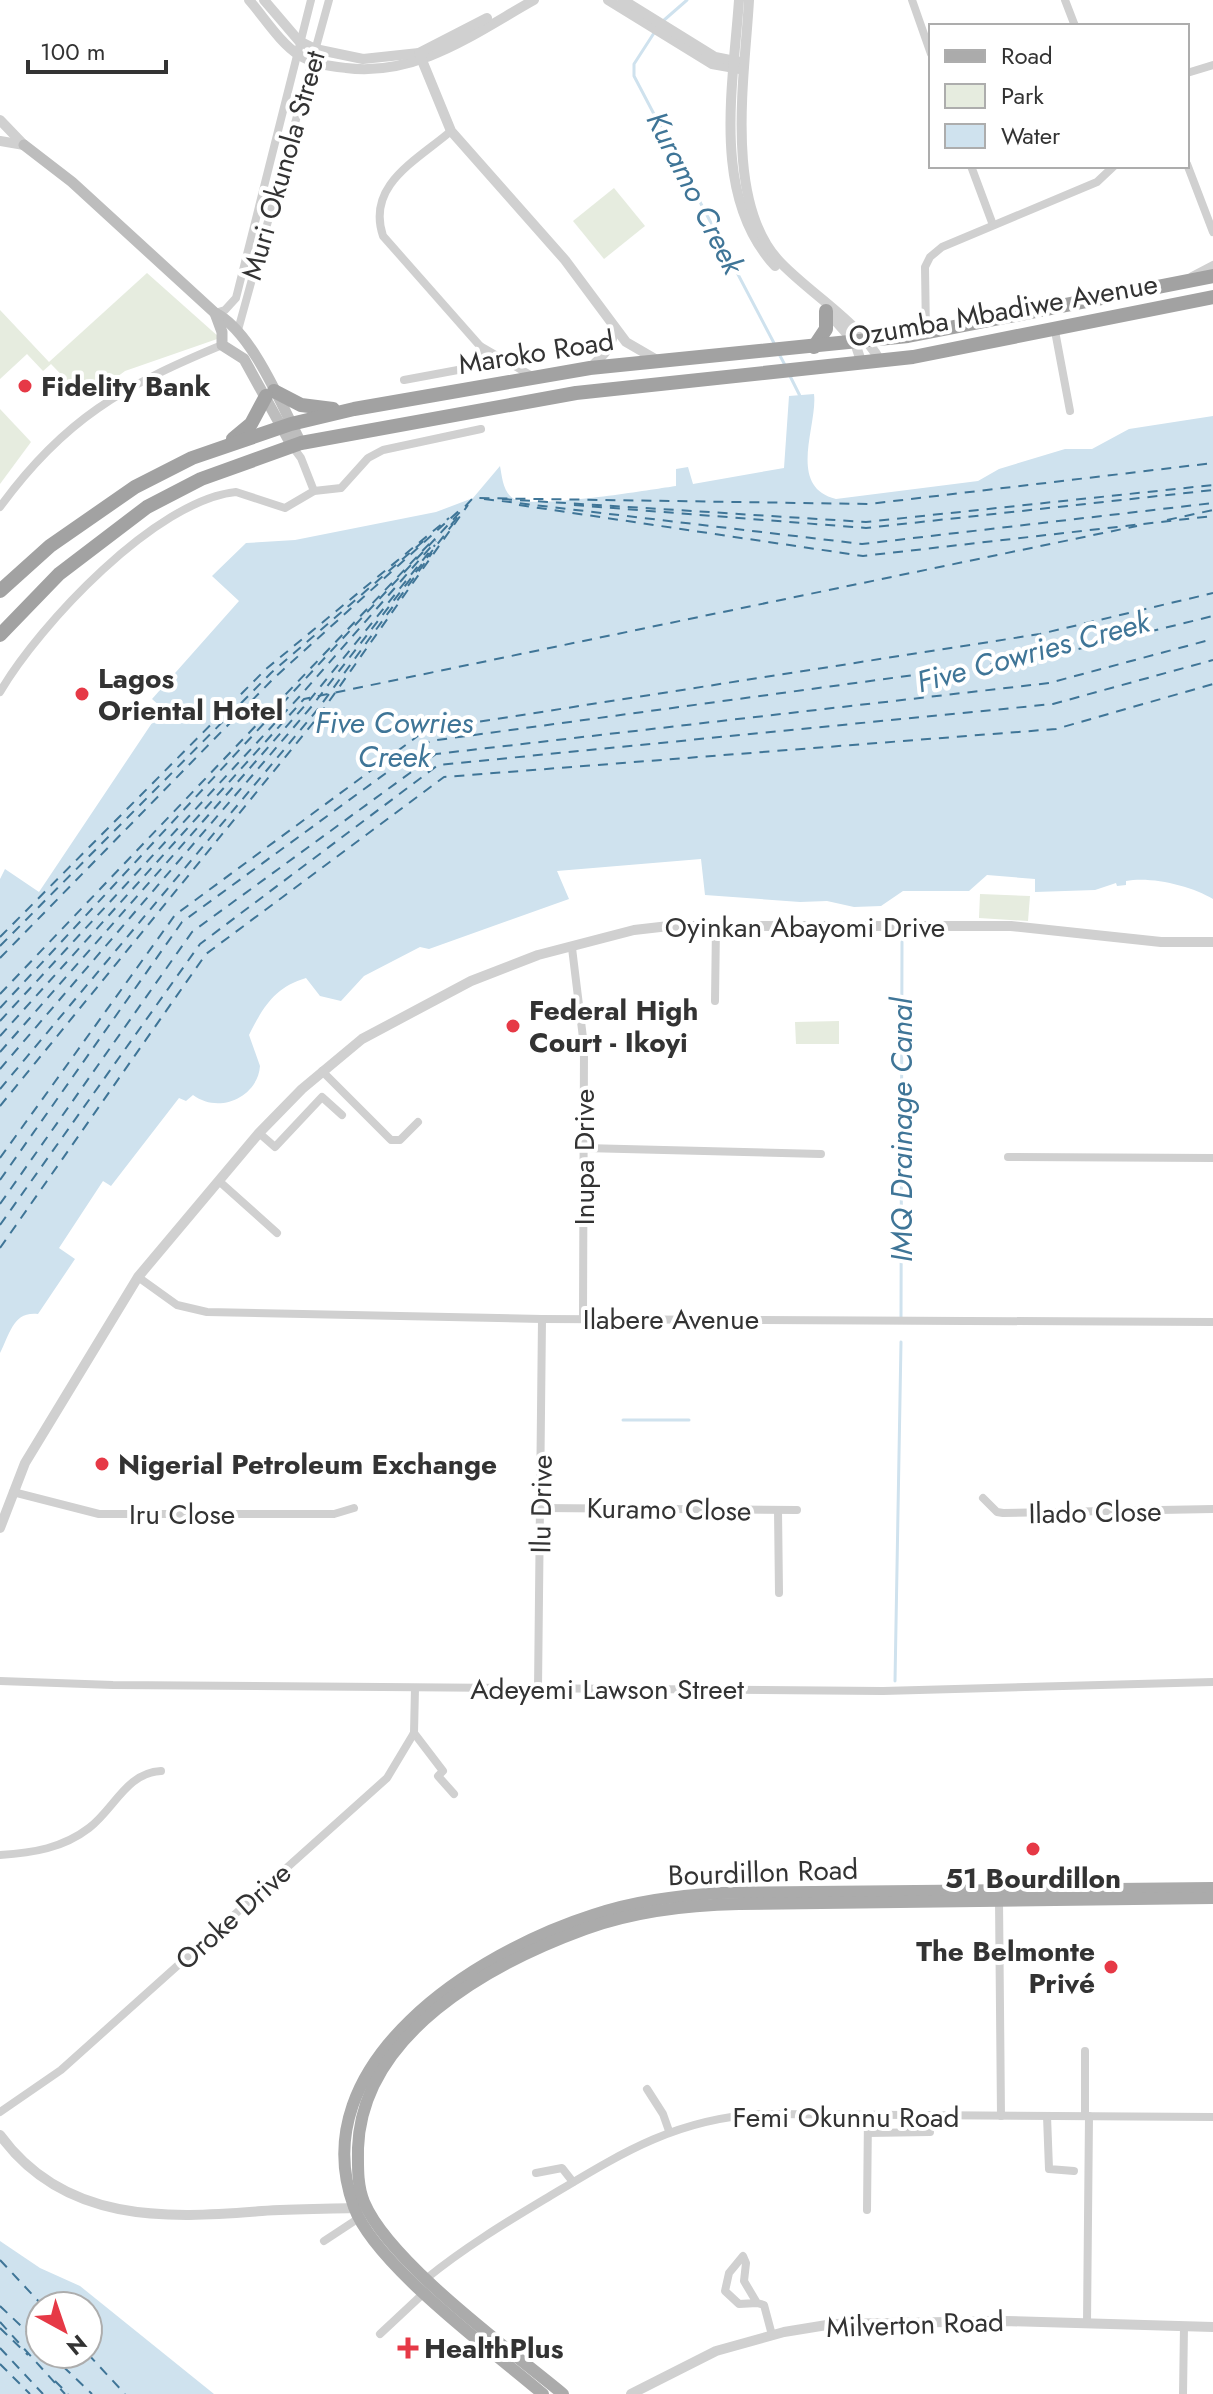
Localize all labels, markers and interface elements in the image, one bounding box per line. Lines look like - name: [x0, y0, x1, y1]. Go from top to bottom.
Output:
- scale bar: [28, 24, 166, 74]
- legend: [929, 24, 1189, 168]
- text: 100 m: [40, 34, 106, 69]
- text: Road: [1001, 38, 1053, 73]
- street label: Muri Okunola Street: [231, 45, 336, 285]
- text: Park: [1001, 78, 1044, 113]
- water label: Kuramo Creek: [636, 104, 755, 283]
- text: Water: [1001, 118, 1061, 153]
- street label: Ozumba Mbadiwe Avenue: [845, 263, 1161, 358]
- street label: Maroko Road: [456, 320, 617, 385]
- place label: Fidelity Bank: [41, 366, 211, 407]
- marker: Fidelity Bank: [16, 377, 34, 395]
- water label: Five Cowries Creek: [912, 599, 1155, 703]
- place label: Lagos Oriental Hotel: [98, 658, 283, 731]
- marker: Lagos Oriental Hotel: [73, 685, 91, 703]
- water label: Five Cowries Creek: [315, 701, 473, 778]
- street label: Oyinkan Abayomi Drive: [665, 907, 945, 948]
- place label: Federal High Court - Ikoyi: [529, 990, 698, 1063]
- water label: IMQ Drainage Canal: [880, 997, 923, 1262]
- marker: Federal High Court - Ikoyi: [504, 1017, 522, 1035]
- street label: Inupa Drive: [564, 1089, 605, 1225]
- street label: Ilabere Avenue: [583, 1299, 759, 1340]
- place label: Nigerial Petroleum Exchange: [118, 1444, 497, 1485]
- street label: Ilu Drive: [520, 1454, 563, 1554]
- marker: Nigerial Petroleum Exchange: [93, 1455, 111, 1473]
- street label: Kuramo Close: [586, 1488, 752, 1531]
- street label: Ilado Close: [1028, 1491, 1162, 1534]
- street label: Iru Close: [129, 1494, 235, 1535]
- street label: Adeyemi Lawson Street: [470, 1669, 744, 1710]
- marker: 51 Bourdillon: [1024, 1840, 1042, 1858]
- street label: Bourdillon Road: [667, 1849, 859, 1896]
- street label: Oroke Drive: [166, 1853, 300, 1980]
- place label: 51 Bourdillon: [945, 1858, 1121, 1899]
- place label: The Belmonte Privé: [916, 1931, 1095, 2004]
- marker: The Belmonte Privé: [1102, 1958, 1120, 1976]
- street label: Femi Okunnu Road: [733, 2097, 959, 2138]
- north arrow: [24, 2290, 104, 2370]
- street label: Milverton Road: [825, 2301, 1005, 2348]
- text: N: [60, 2327, 94, 2363]
- place label: HealthPlus: [424, 2328, 564, 2369]
- marker: HealthPlus: [399, 2339, 417, 2357]

